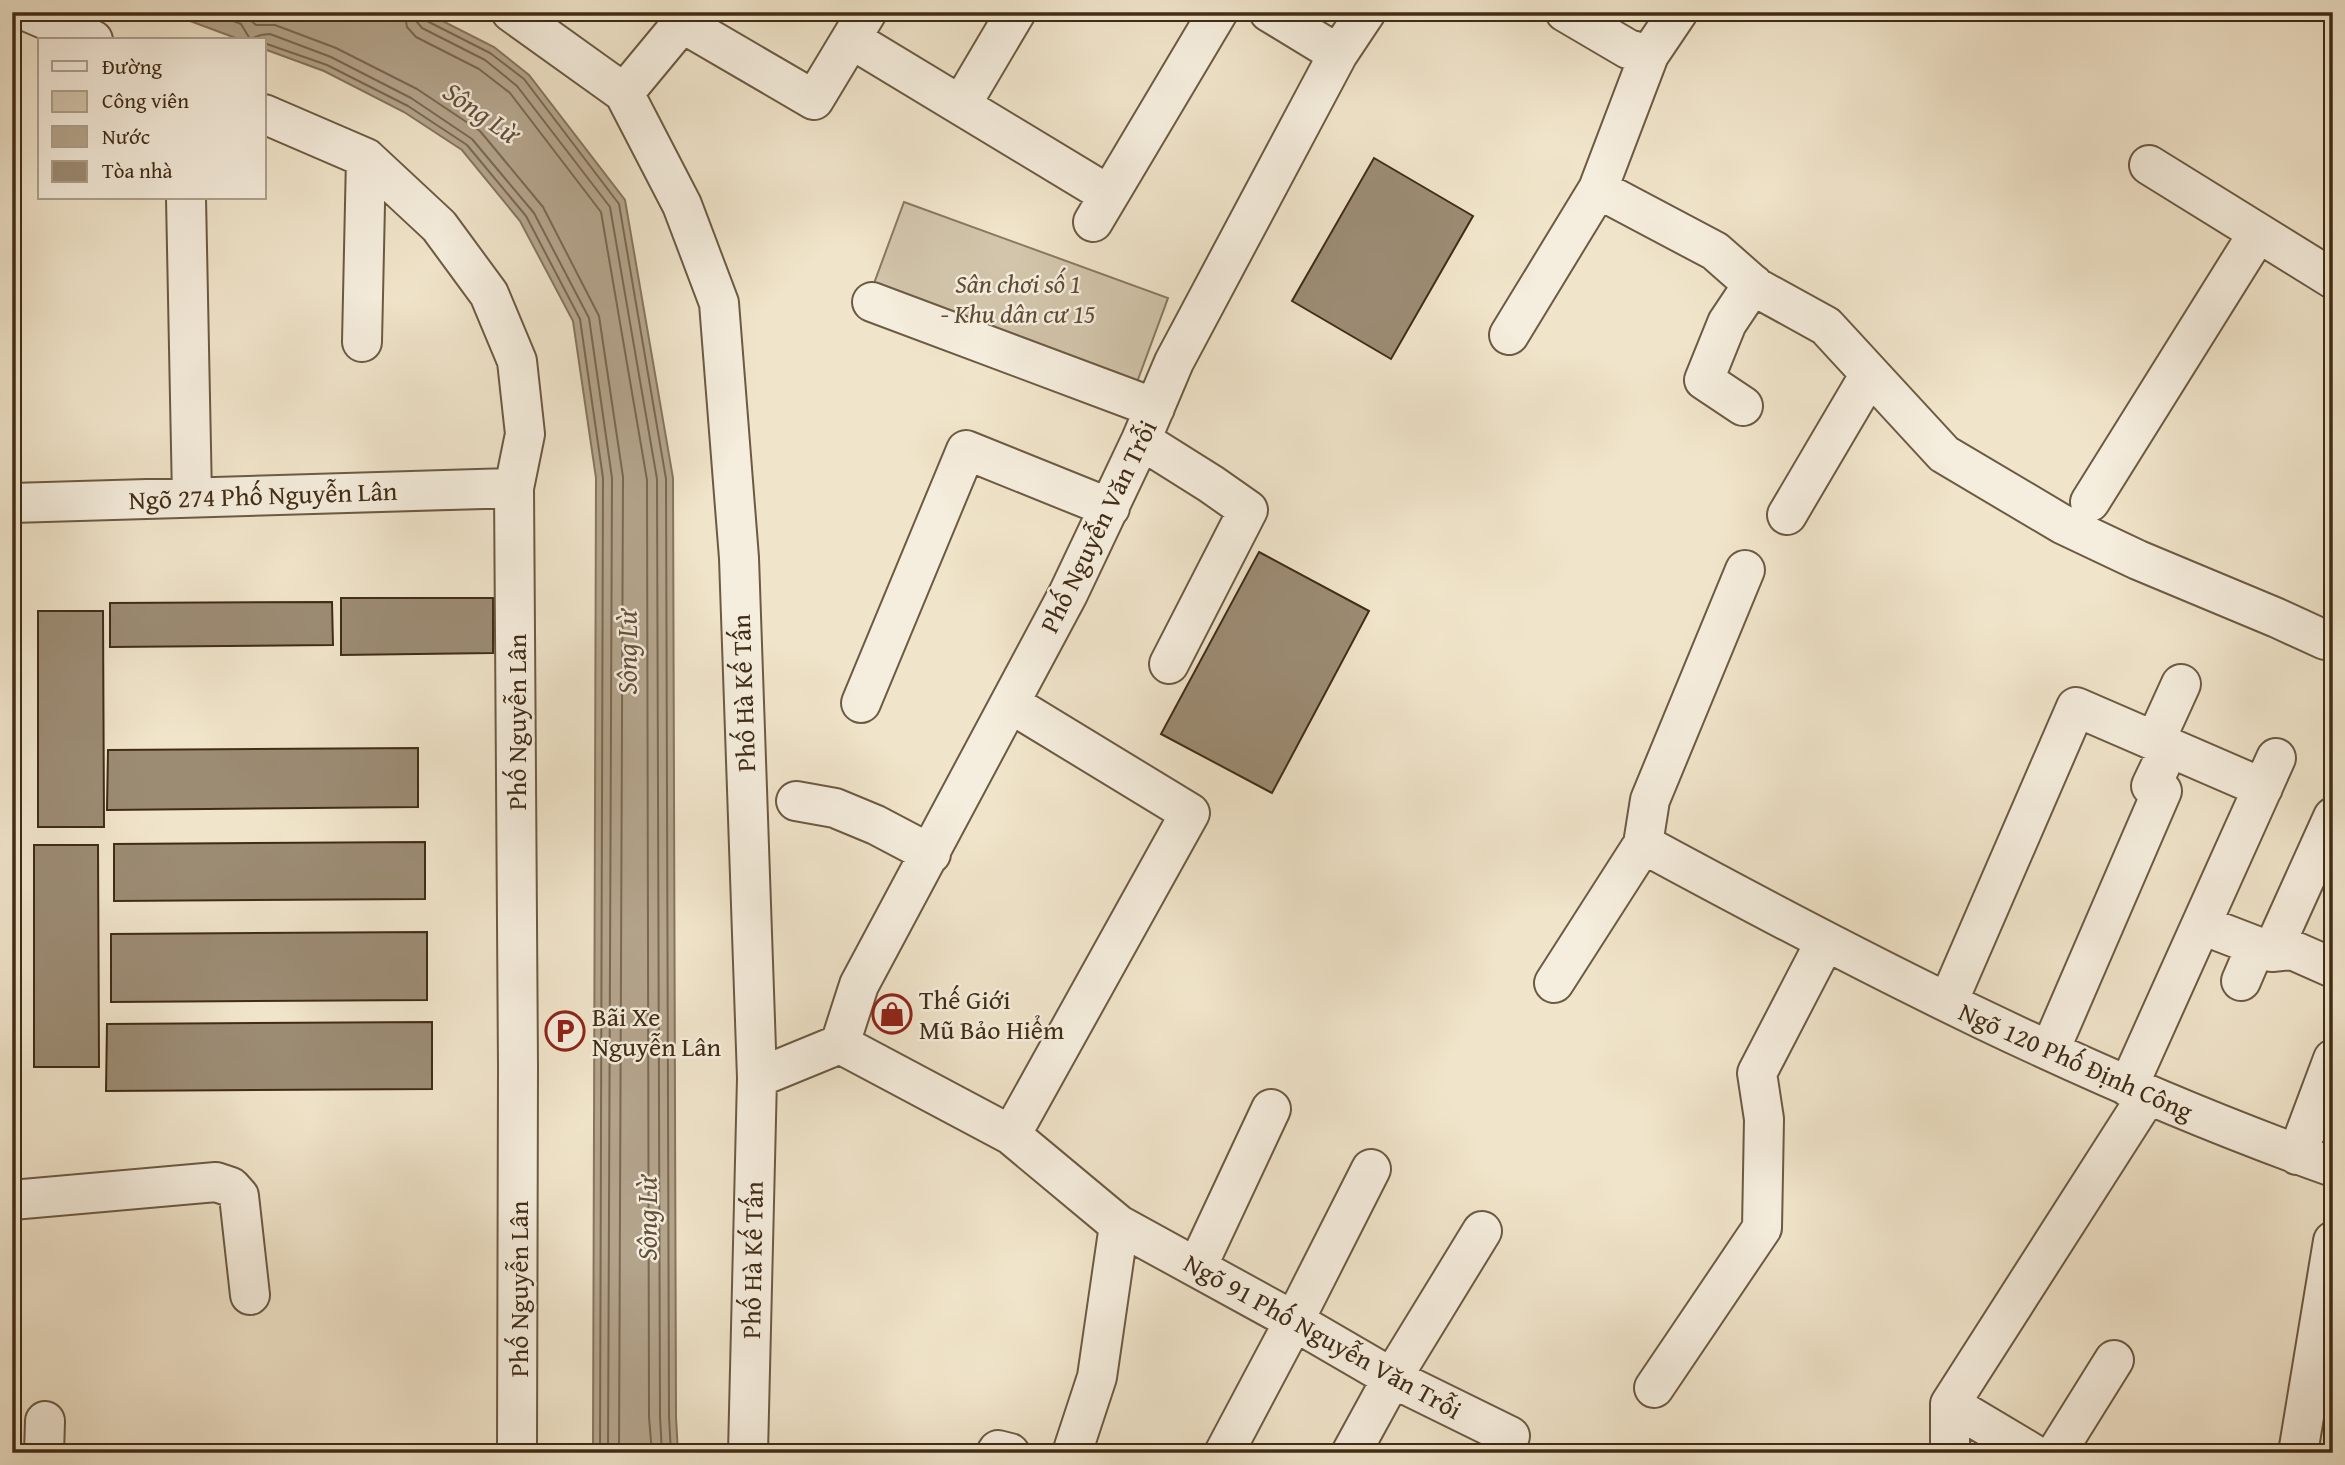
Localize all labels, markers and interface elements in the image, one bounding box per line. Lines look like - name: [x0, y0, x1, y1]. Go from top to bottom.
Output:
- legend: [38, 38, 266, 200]
- text: Đường: [102, 51, 163, 82]
- water label: Sông Lừ: [435, 71, 530, 154]
- text: Công viên: [102, 85, 189, 116]
- text: Nước: [102, 121, 150, 152]
- text: Tòa nhà: [102, 155, 173, 186]
- park label: Sân chơi số 1 - Khu dân cư 15: [941, 264, 1095, 333]
- street label: Phố Nguyễn Văn Trỗi: [1030, 413, 1166, 639]
- street label: Ngõ 274 Phố Nguyễn Lân: [128, 471, 398, 519]
- water label: Sông Lừ: [606, 608, 647, 695]
- street label: Phố Hà Kế Tấn: [721, 613, 765, 772]
- street label: Phố Nguyễn Lân: [497, 633, 536, 810]
- place label: Thế Giới Mũ Bảo Hiểm: [919, 980, 1064, 1049]
- street label: Ngõ 120 Phố Định Công: [1953, 992, 2199, 1130]
- shop icon: Thế Giới Mũ Bảo Hiểm: [871, 993, 913, 1035]
- place label: Bãi Xe Nguyễn Lân: [592, 997, 721, 1066]
- parking icon: Bãi Xe Nguyễn Lân: [544, 1010, 586, 1052]
- water label: Sông Lừ: [626, 1174, 667, 1261]
- street label: Phố Hà Kế Tấn: [731, 1180, 773, 1339]
- street label: Phố Nguyễn Lân: [499, 1200, 538, 1377]
- street label: Ngõ 91 Phố Nguyễn Văn Trỗi: [1177, 1243, 1469, 1429]

